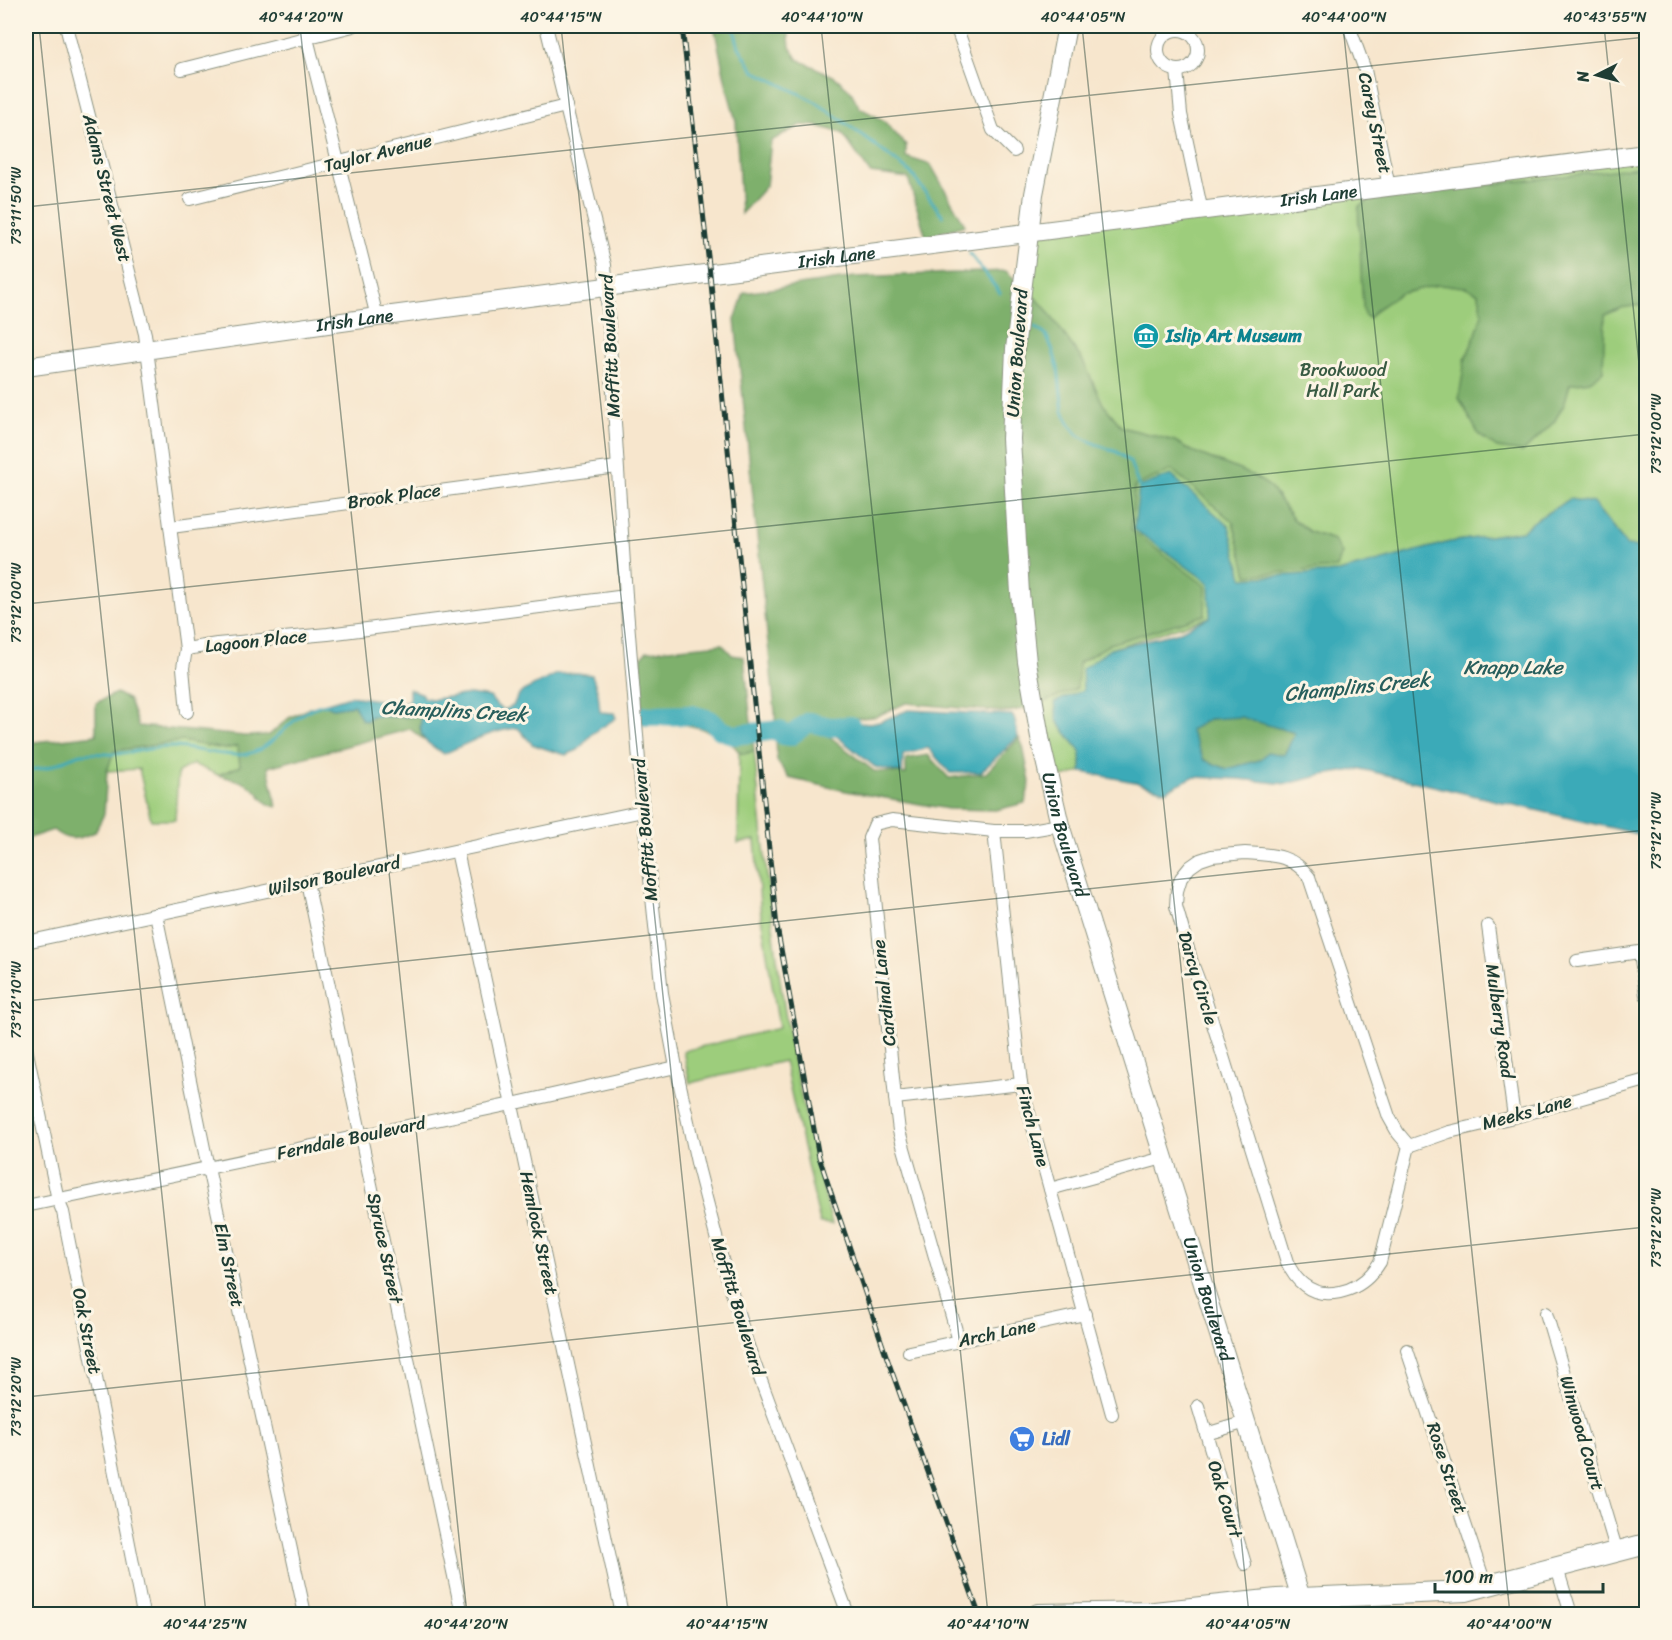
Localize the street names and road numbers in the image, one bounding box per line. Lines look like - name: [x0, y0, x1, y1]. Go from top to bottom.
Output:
- street label: Carey Street: [1349, 69, 1401, 177]
- street label: Adams Street West: [73, 109, 141, 266]
- street label: Taylor Avenue: [320, 124, 436, 182]
- street label: Irish Lane: [1277, 175, 1360, 217]
- street label: Irish Lane: [795, 236, 877, 278]
- street label: Moffitt Boulevard: [590, 272, 630, 418]
- street label: Union Boulevard: [997, 286, 1038, 418]
- street label: Irish Lane: [313, 299, 396, 342]
- street label: Brook Place: [345, 474, 443, 518]
- street label: Lagoon Place: [203, 620, 309, 662]
- street label: Moffitt Boulevard: [623, 756, 667, 903]
- street label: Union Boulevard: [1032, 769, 1098, 903]
- street label: Wilson Boulevard: [265, 846, 405, 906]
- street label: Darcy Circle: [1169, 927, 1227, 1029]
- street label: Cardinal Lane: [862, 938, 906, 1048]
- street label: Mulberry Road: [1476, 962, 1524, 1082]
- street label: Finch Lane: [1007, 1082, 1059, 1171]
- street label: Meeks Lane: [1478, 1085, 1576, 1139]
- street label: Ferndale Boulevard: [274, 1106, 430, 1169]
- street label: Hemlock Street: [510, 1168, 568, 1298]
- street label: Spruce Street: [358, 1190, 412, 1307]
- street label: Elm Street: [204, 1220, 254, 1310]
- street label: Moffitt Boulevard: [702, 1233, 775, 1381]
- street label: Union Boulevard: [1173, 1233, 1243, 1367]
- street label: Oak Street: [63, 1285, 111, 1377]
- street label: Arch Lane: [954, 1309, 1039, 1357]
- street label: Winwood Court: [1550, 1372, 1614, 1494]
- street label: Rose Street: [1417, 1418, 1477, 1518]
- street label: Oak Court: [1198, 1456, 1252, 1542]

